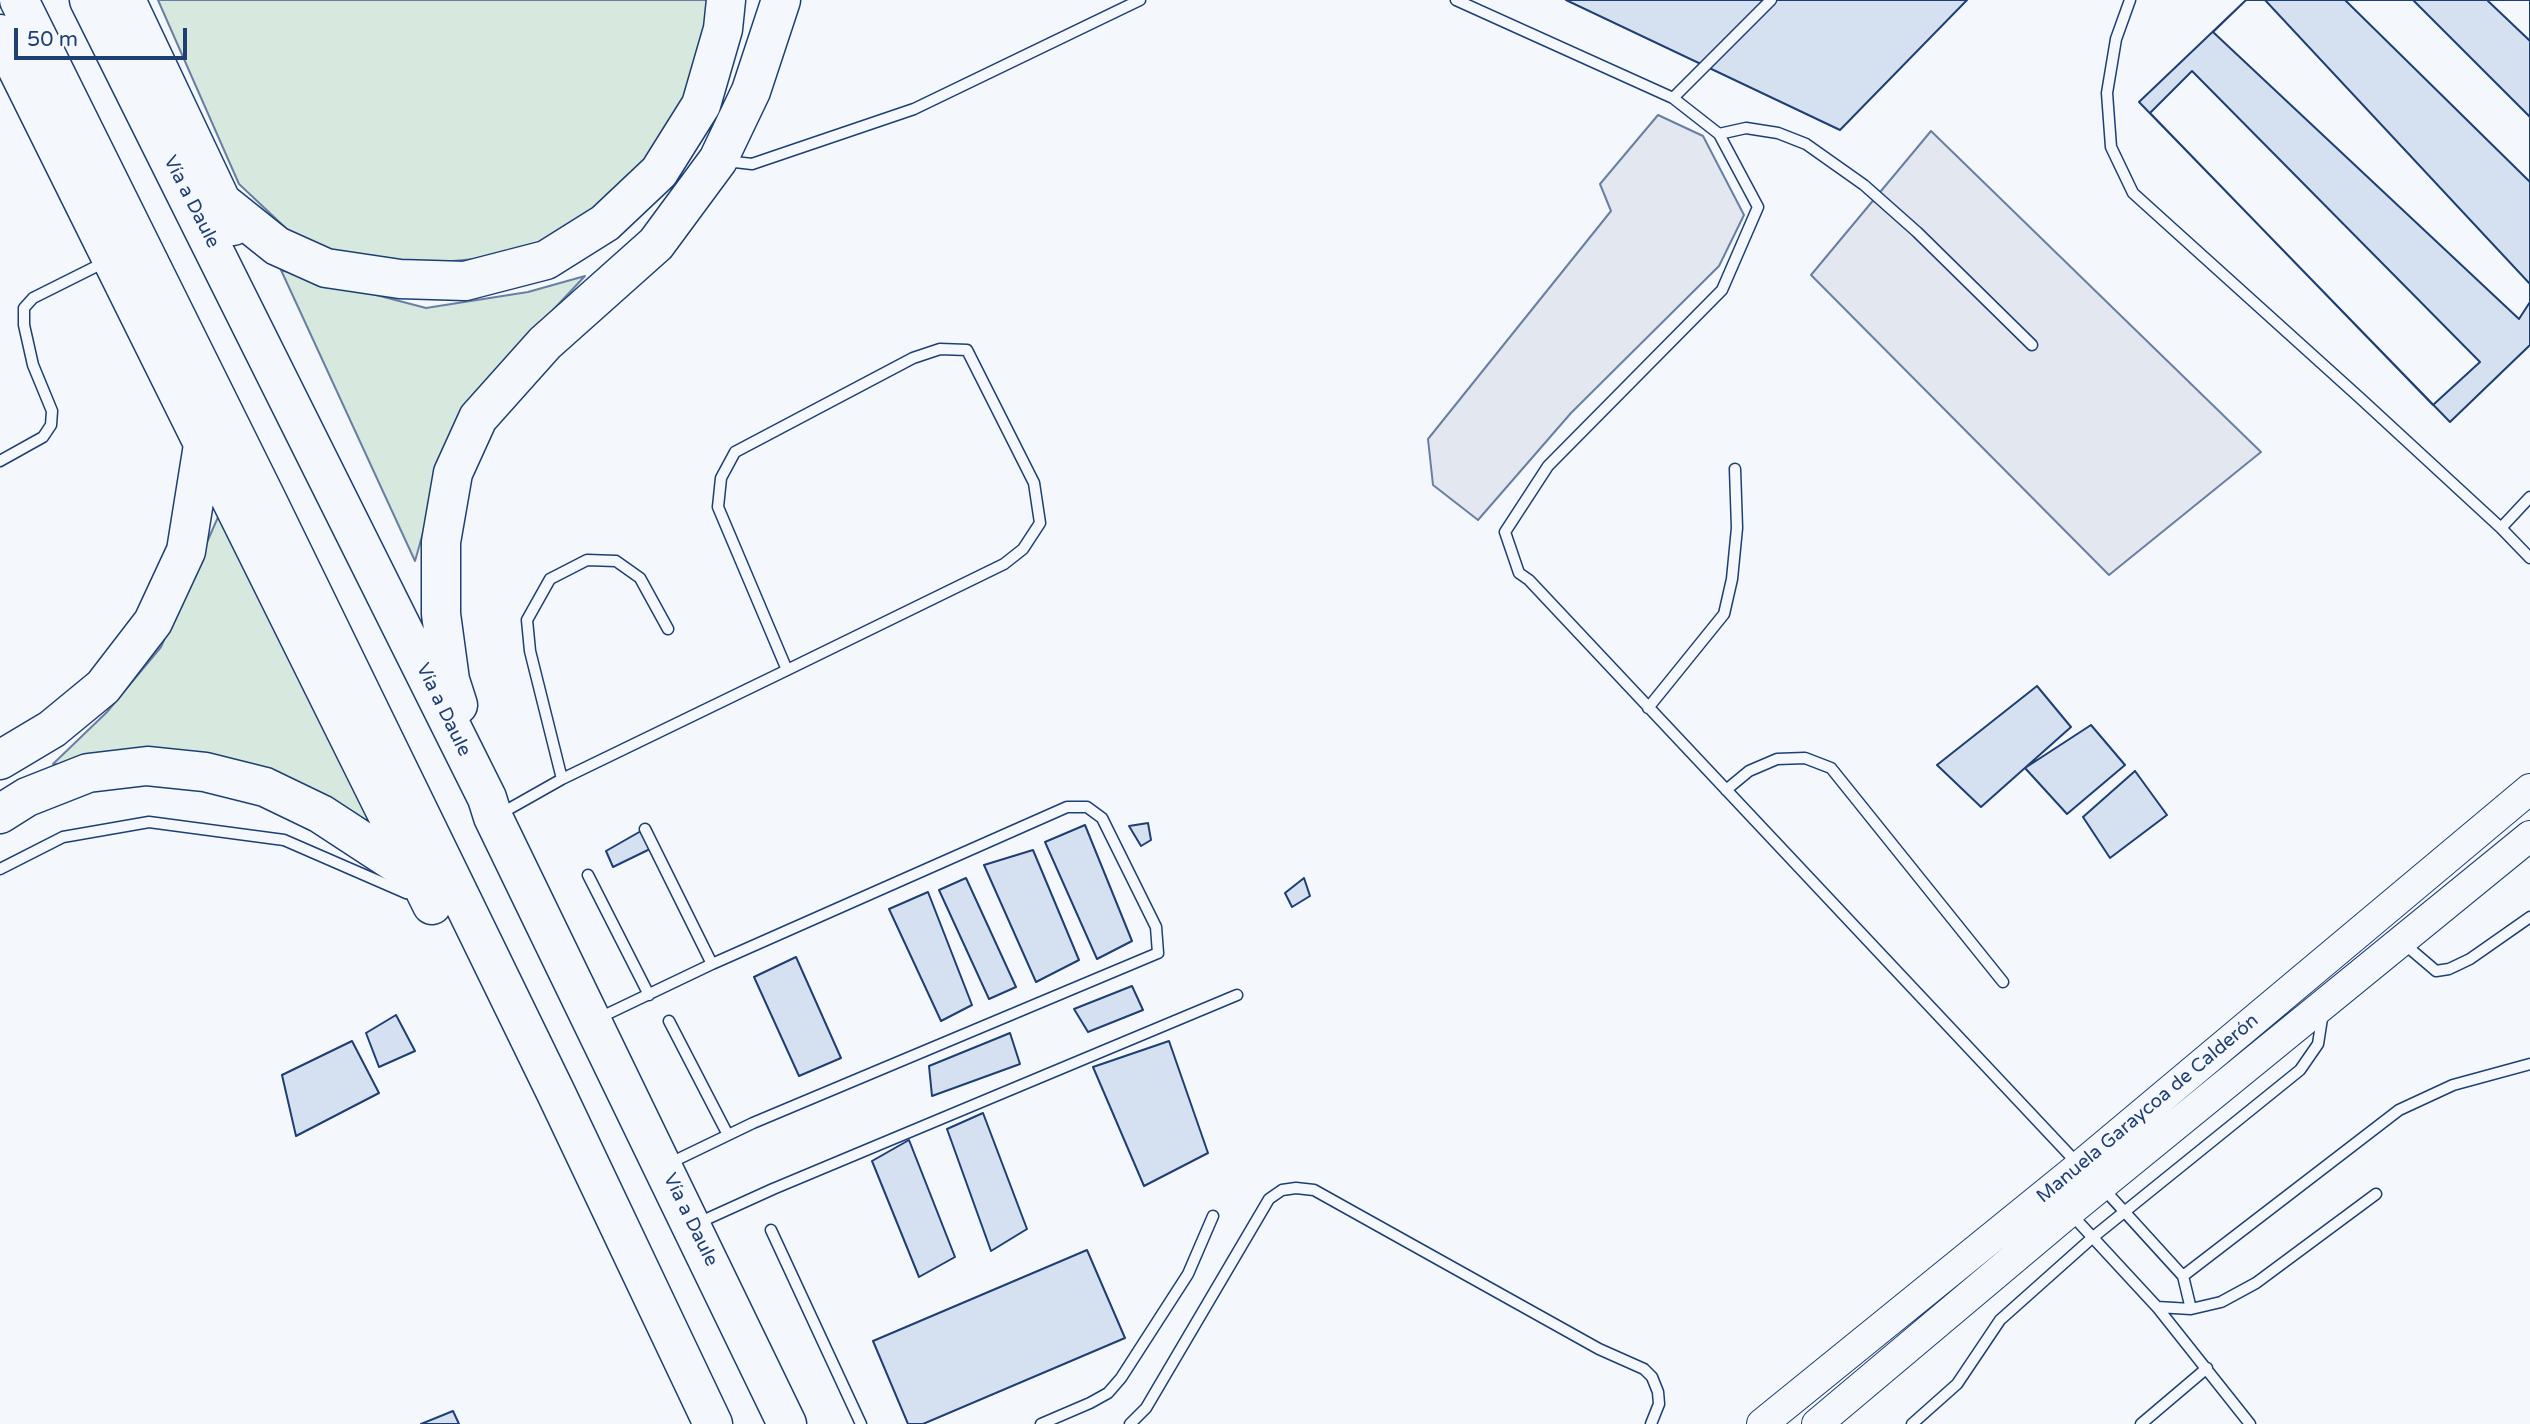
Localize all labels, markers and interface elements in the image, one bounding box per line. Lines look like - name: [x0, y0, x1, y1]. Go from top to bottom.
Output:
- scale bar: [18, 14, 191, 58]
- text: 50 m: [27, 27, 78, 52]
- street label: Vía a Daule: [158, 152, 224, 252]
- street label: Vía a Daule: [411, 660, 475, 760]
- street label: Manuela Garaycoa de Calderón: [2032, 1009, 2264, 1209]
- street label: Vía a Daule: [658, 1170, 722, 1270]

